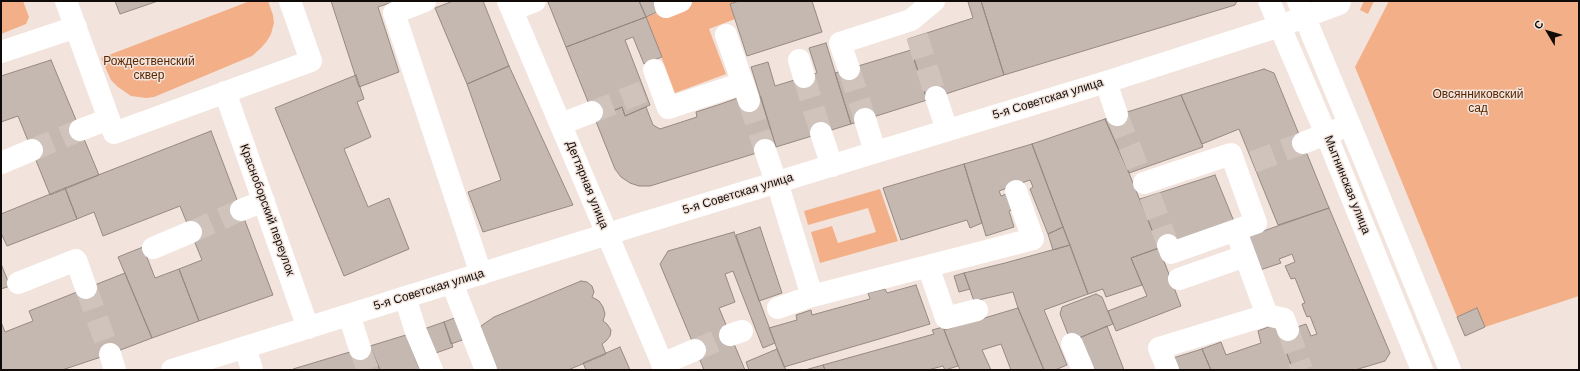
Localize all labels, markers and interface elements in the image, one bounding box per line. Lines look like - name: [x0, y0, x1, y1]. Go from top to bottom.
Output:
- north arrow: [1528, 12, 1568, 52]
- text: С: [1531, 18, 1546, 31]
- park label: Рождественский сквер: [103, 55, 195, 83]
- street label: 5-я Советская улица: [991, 75, 1105, 123]
- park label: Овсянниковский сад: [1433, 88, 1523, 116]
- street label: Мытнинская улица: [1321, 134, 1373, 236]
- street label: Дегтярная улица: [563, 139, 611, 231]
- street label: Красноборский переулок: [236, 142, 298, 278]
- street label: 5-я Советская улица: [681, 170, 795, 218]
- street label: 5-я Советская улица: [372, 266, 486, 314]

